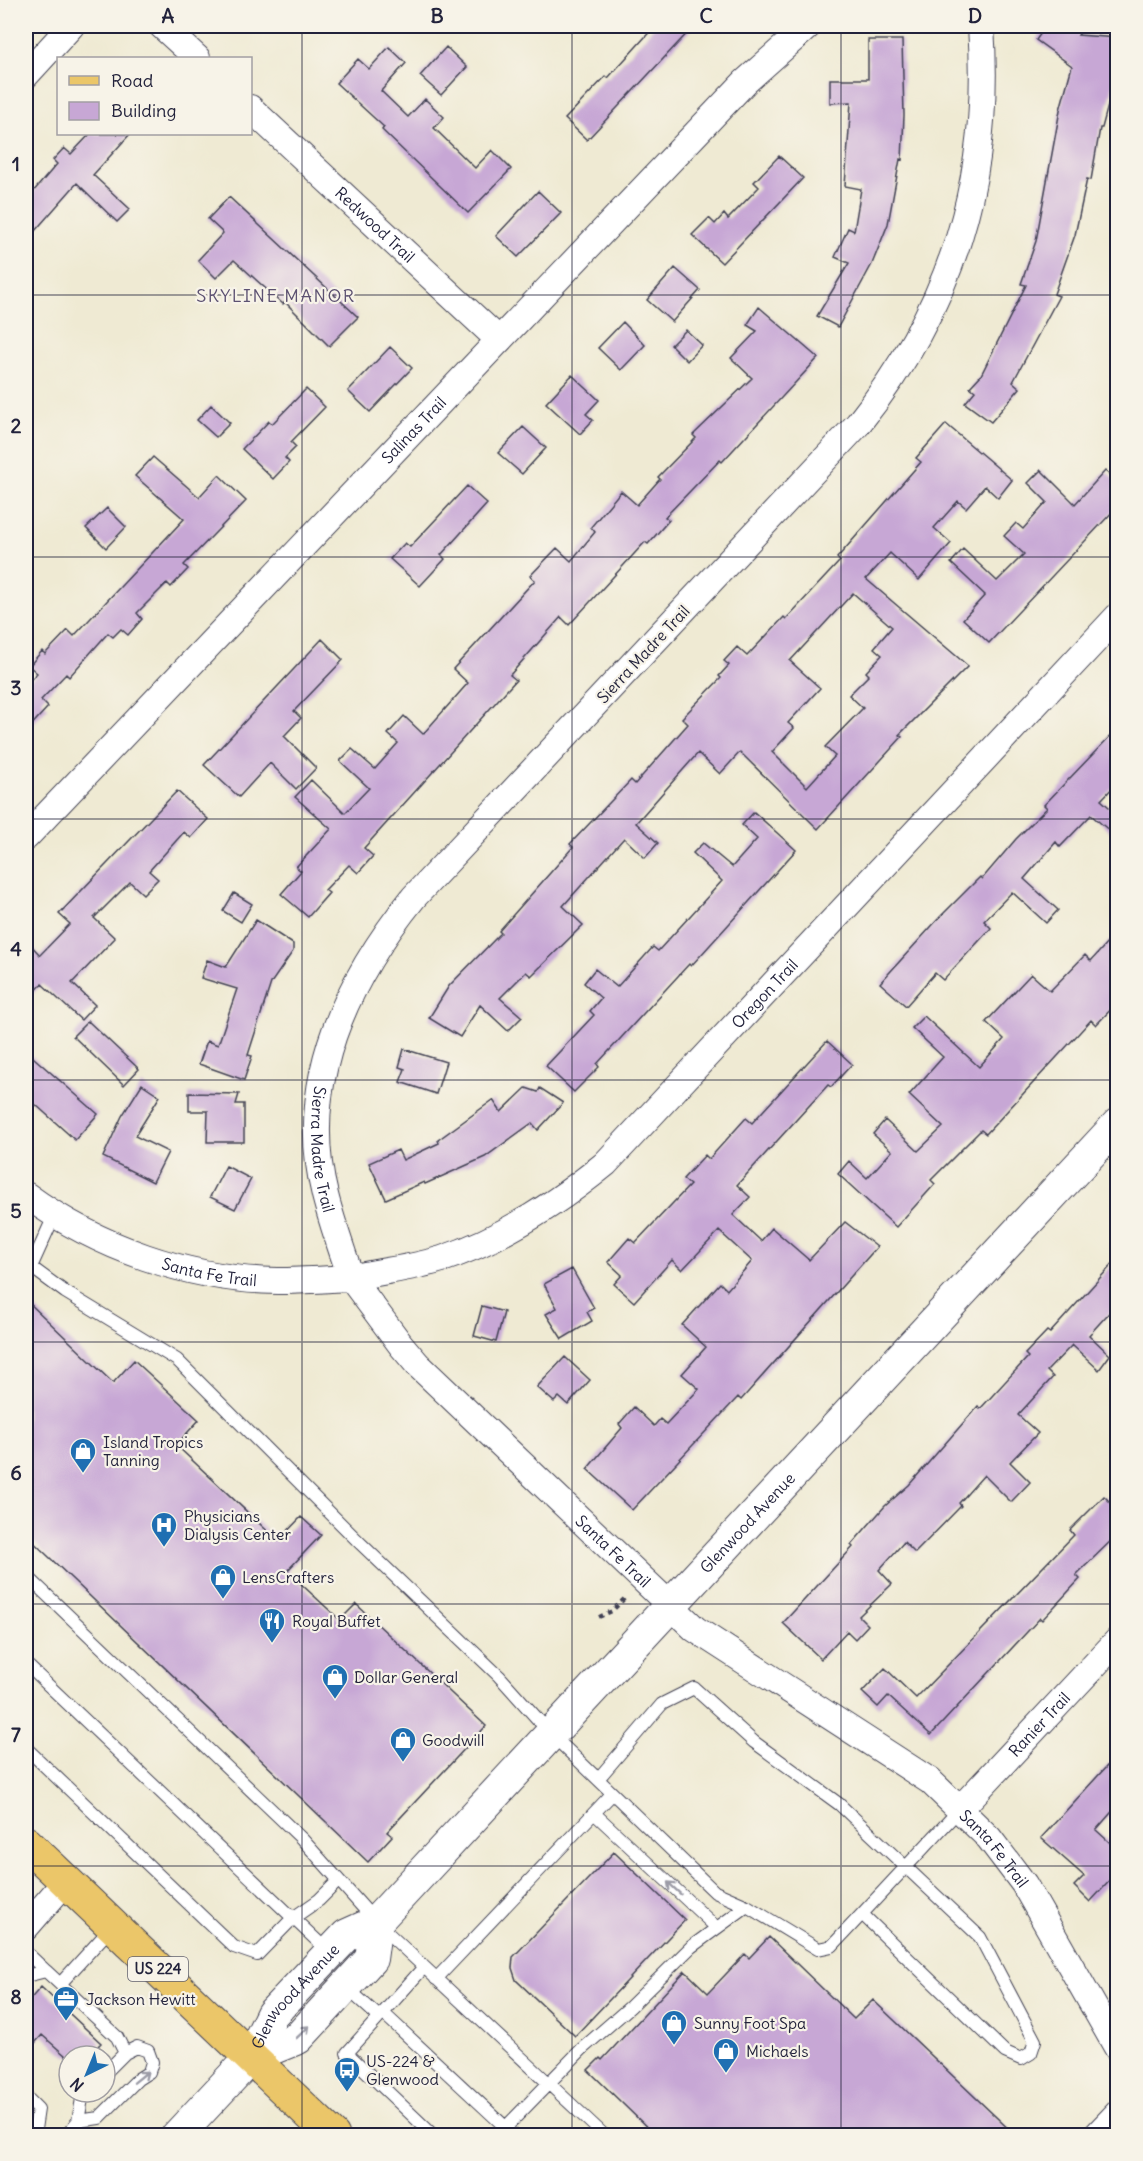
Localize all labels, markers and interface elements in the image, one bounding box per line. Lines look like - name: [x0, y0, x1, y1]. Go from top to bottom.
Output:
- text: A: [162, 3, 175, 28]
- text: B: [430, 3, 444, 28]
- text: C: [699, 3, 713, 28]
- text: D: [968, 3, 982, 28]
- legend: [57, 57, 252, 135]
- text: Road: [111, 69, 154, 92]
- text: Building: [111, 99, 176, 122]
- text: 1: [12, 151, 20, 176]
- street label: Redwood Trail: [331, 183, 419, 267]
- district label: SKYLINE MANOR: [196, 284, 356, 307]
- street label: Salinas Trail: [377, 392, 450, 468]
- text: 2: [11, 413, 22, 438]
- street label: Sierra Madre Trail: [592, 601, 694, 707]
- text: 3: [10, 675, 22, 700]
- text: 4: [10, 936, 22, 961]
- street label: Oregon Trail: [727, 955, 802, 1033]
- street label: Sierra Madre Trail: [307, 1085, 339, 1215]
- text: 5: [10, 1198, 22, 1223]
- street label: Santa Fe Trail: [160, 1253, 257, 1290]
- place label: Island Tropics Tanning: [103, 1432, 203, 1470]
- shop icon: Island Tropics Tanning: [68, 1436, 98, 1474]
- text: 6: [10, 1460, 22, 1485]
- street label: Glenwood Avenue: [696, 1468, 799, 1577]
- place label: Physicians Dialysis Center: [184, 1506, 291, 1544]
- hospital icon: Physicians Dialysis Center: [149, 1510, 179, 1548]
- street label: Santa Fe Trail: [572, 1511, 655, 1591]
- shop icon: LensCrafters: [208, 1562, 238, 1600]
- place label: LensCrafters: [242, 1567, 334, 1587]
- restaurant icon: Royal Buffet: [257, 1606, 287, 1644]
- place label: Royal Buffet: [292, 1611, 381, 1631]
- shop icon: Dollar General: [320, 1662, 350, 1700]
- place label: Dollar General: [354, 1667, 458, 1687]
- street label: Ranier Trail: [1004, 1688, 1074, 1761]
- text: 7: [11, 1722, 21, 1747]
- shop icon: Goodwill: [388, 1725, 418, 1763]
- place label: Goodwill: [422, 1730, 484, 1750]
- street label: Santa Fe Trail: [956, 1805, 1033, 1891]
- one-way arrow: [667, 1881, 682, 1895]
- street label: Glenwood Avenue: [247, 1940, 343, 2052]
- road number: US 224: [128, 1957, 188, 1981]
- text: 8: [10, 1984, 22, 2009]
- office icon: Jackson Hewitt: [51, 1984, 81, 2022]
- place label: Jackson Hewitt: [86, 1989, 196, 2009]
- shop icon: Sunny Foot Spa: [659, 2008, 689, 2046]
- place label: Sunny Foot Spa: [694, 2013, 806, 2033]
- one-way arrow: [295, 2025, 310, 2039]
- shop icon: Michaels: [711, 2036, 741, 2074]
- place label: Michaels: [746, 2041, 808, 2061]
- north arrow: [57, 2044, 117, 2104]
- place label: US-224 & Glenwood: [366, 2051, 439, 2089]
- bus stop icon: US-224 & Glenwood: [332, 2055, 362, 2093]
- one-way arrow: [133, 2071, 149, 2084]
- text: N: [66, 2074, 88, 2096]

